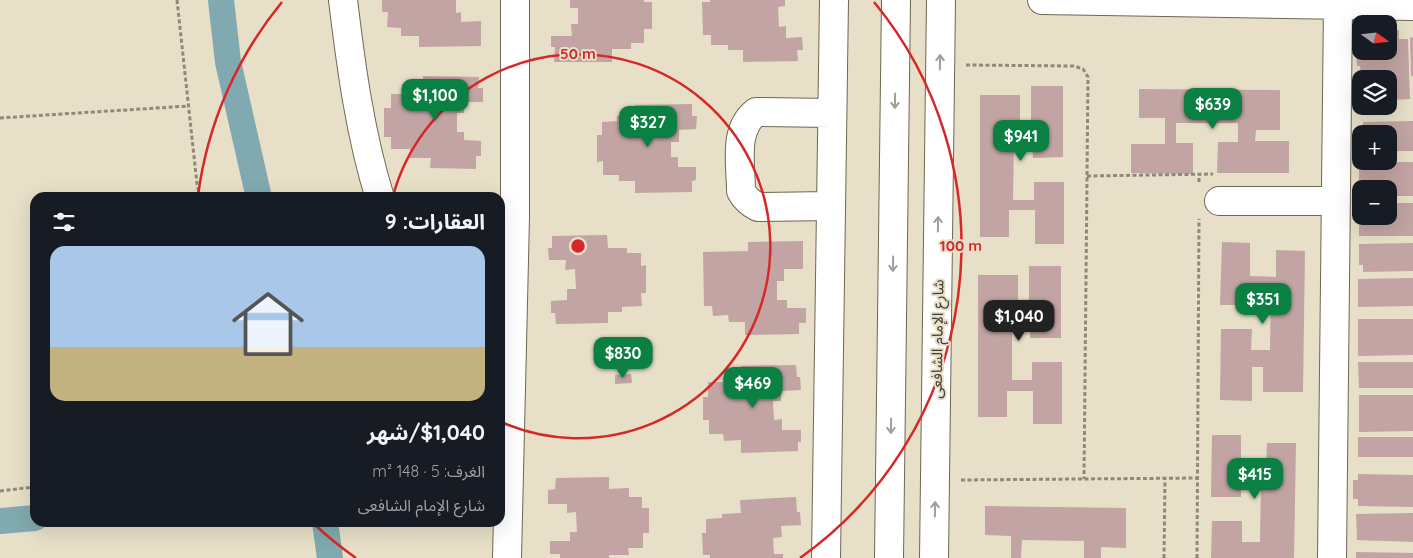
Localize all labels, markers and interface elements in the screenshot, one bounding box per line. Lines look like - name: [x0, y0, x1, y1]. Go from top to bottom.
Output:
- north arrow: [1352, 15, 1398, 60]
- map controls: [1352, 15, 1397, 225]
- text: 50 m: [560, 44, 596, 63]
- one-way arrow: [936, 54, 945, 70]
- button: layers: [1352, 70, 1397, 115]
- pin: $1,100: [394, 78, 476, 121]
- text: $1,100: [413, 85, 457, 105]
- pin: $639: [1183, 88, 1243, 130]
- one-way arrow: [890, 92, 900, 109]
- text: $639: [1195, 94, 1231, 114]
- pin: $327: [618, 106, 678, 148]
- text: $327: [630, 112, 666, 132]
- pin: $941: [991, 120, 1051, 162]
- button: +: [1352, 125, 1397, 170]
- text: $941: [1004, 126, 1038, 146]
- button: −: [1352, 180, 1397, 225]
- icon: filters: [50, 208, 78, 236]
- text: العقارات: 9: [385, 208, 485, 234]
- one-way arrow: [933, 217, 943, 233]
- text: 100 m: [940, 236, 982, 255]
- centre of rings: [569, 237, 587, 255]
- one-way arrow: [888, 255, 898, 271]
- icon: home: [223, 279, 313, 369]
- street label: شارع الإمام الشافعى: [926, 279, 951, 399]
- pin: $351: [1233, 282, 1293, 325]
- text: $351: [1246, 289, 1280, 309]
- pin: $1,040: [978, 300, 1060, 342]
- text: $1,040: [994, 306, 1044, 326]
- pin: $830: [593, 336, 653, 379]
- text: $830: [605, 343, 641, 363]
- pin: $469: [723, 366, 783, 409]
- text: $469: [735, 373, 771, 393]
- one-way arrow: [886, 418, 896, 434]
- text: $1,040/شهر: [367, 419, 485, 445]
- pin: $415: [1225, 458, 1285, 500]
- text: الغرف: 5 · 148 m²: [372, 461, 485, 481]
- text: $415: [1238, 464, 1272, 484]
- text: شارع الإمام الشافعى: [358, 495, 485, 515]
- one-way arrow: [930, 502, 939, 518]

